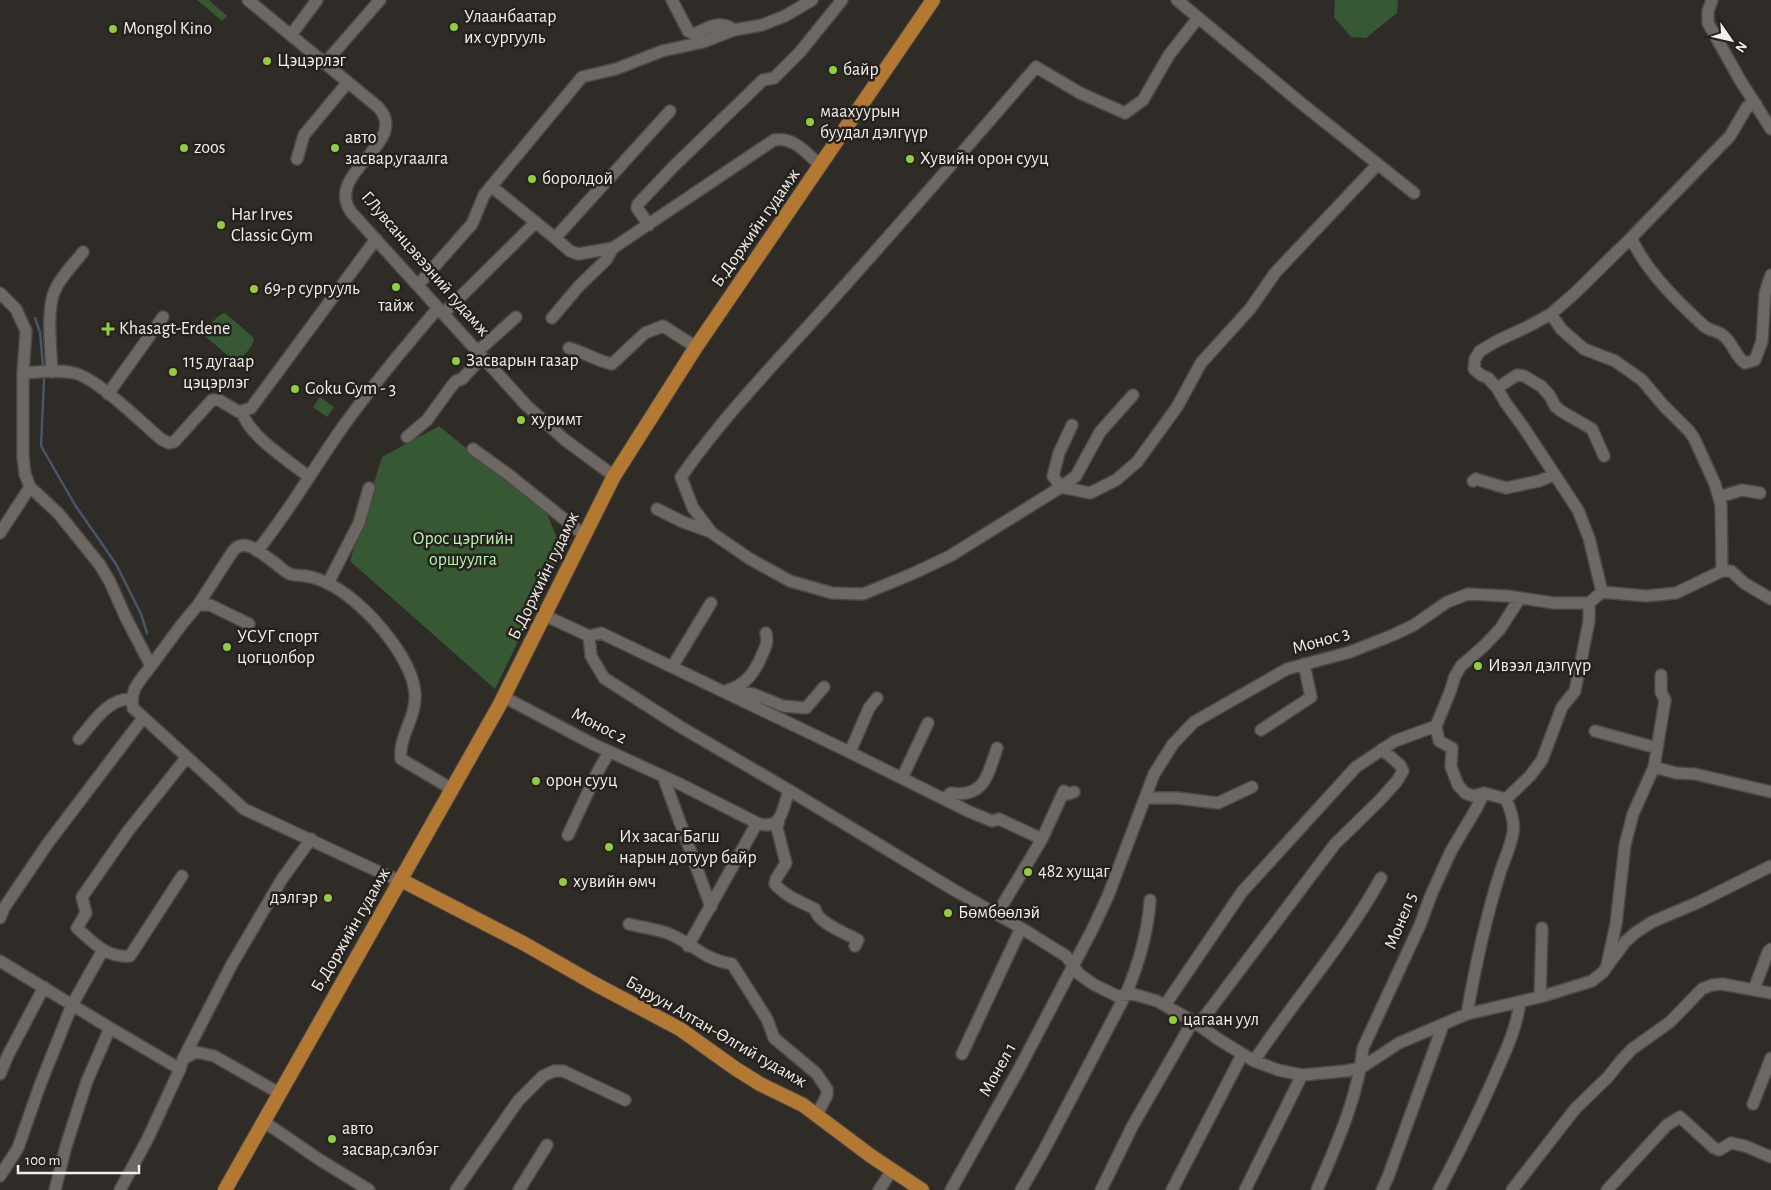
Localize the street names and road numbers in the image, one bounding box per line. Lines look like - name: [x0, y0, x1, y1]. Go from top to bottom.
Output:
- street label: Б.Доржийн гудамж: [708, 165, 804, 290]
- street label: Г.Лувсанцэвээний гудамж: [357, 188, 493, 340]
- street label: Б.Доржийн гудамж: [505, 509, 583, 643]
- street label: Монос 3: [1290, 624, 1352, 658]
- street label: Монос 2: [568, 704, 630, 748]
- street label: Б.Доржийн гудамж: [308, 865, 394, 995]
- street label: Монел 5: [1381, 890, 1421, 952]
- street label: Баруун Алтан-Өлгий гудамж: [622, 973, 810, 1091]
- street label: Монел 1: [976, 1040, 1020, 1100]

